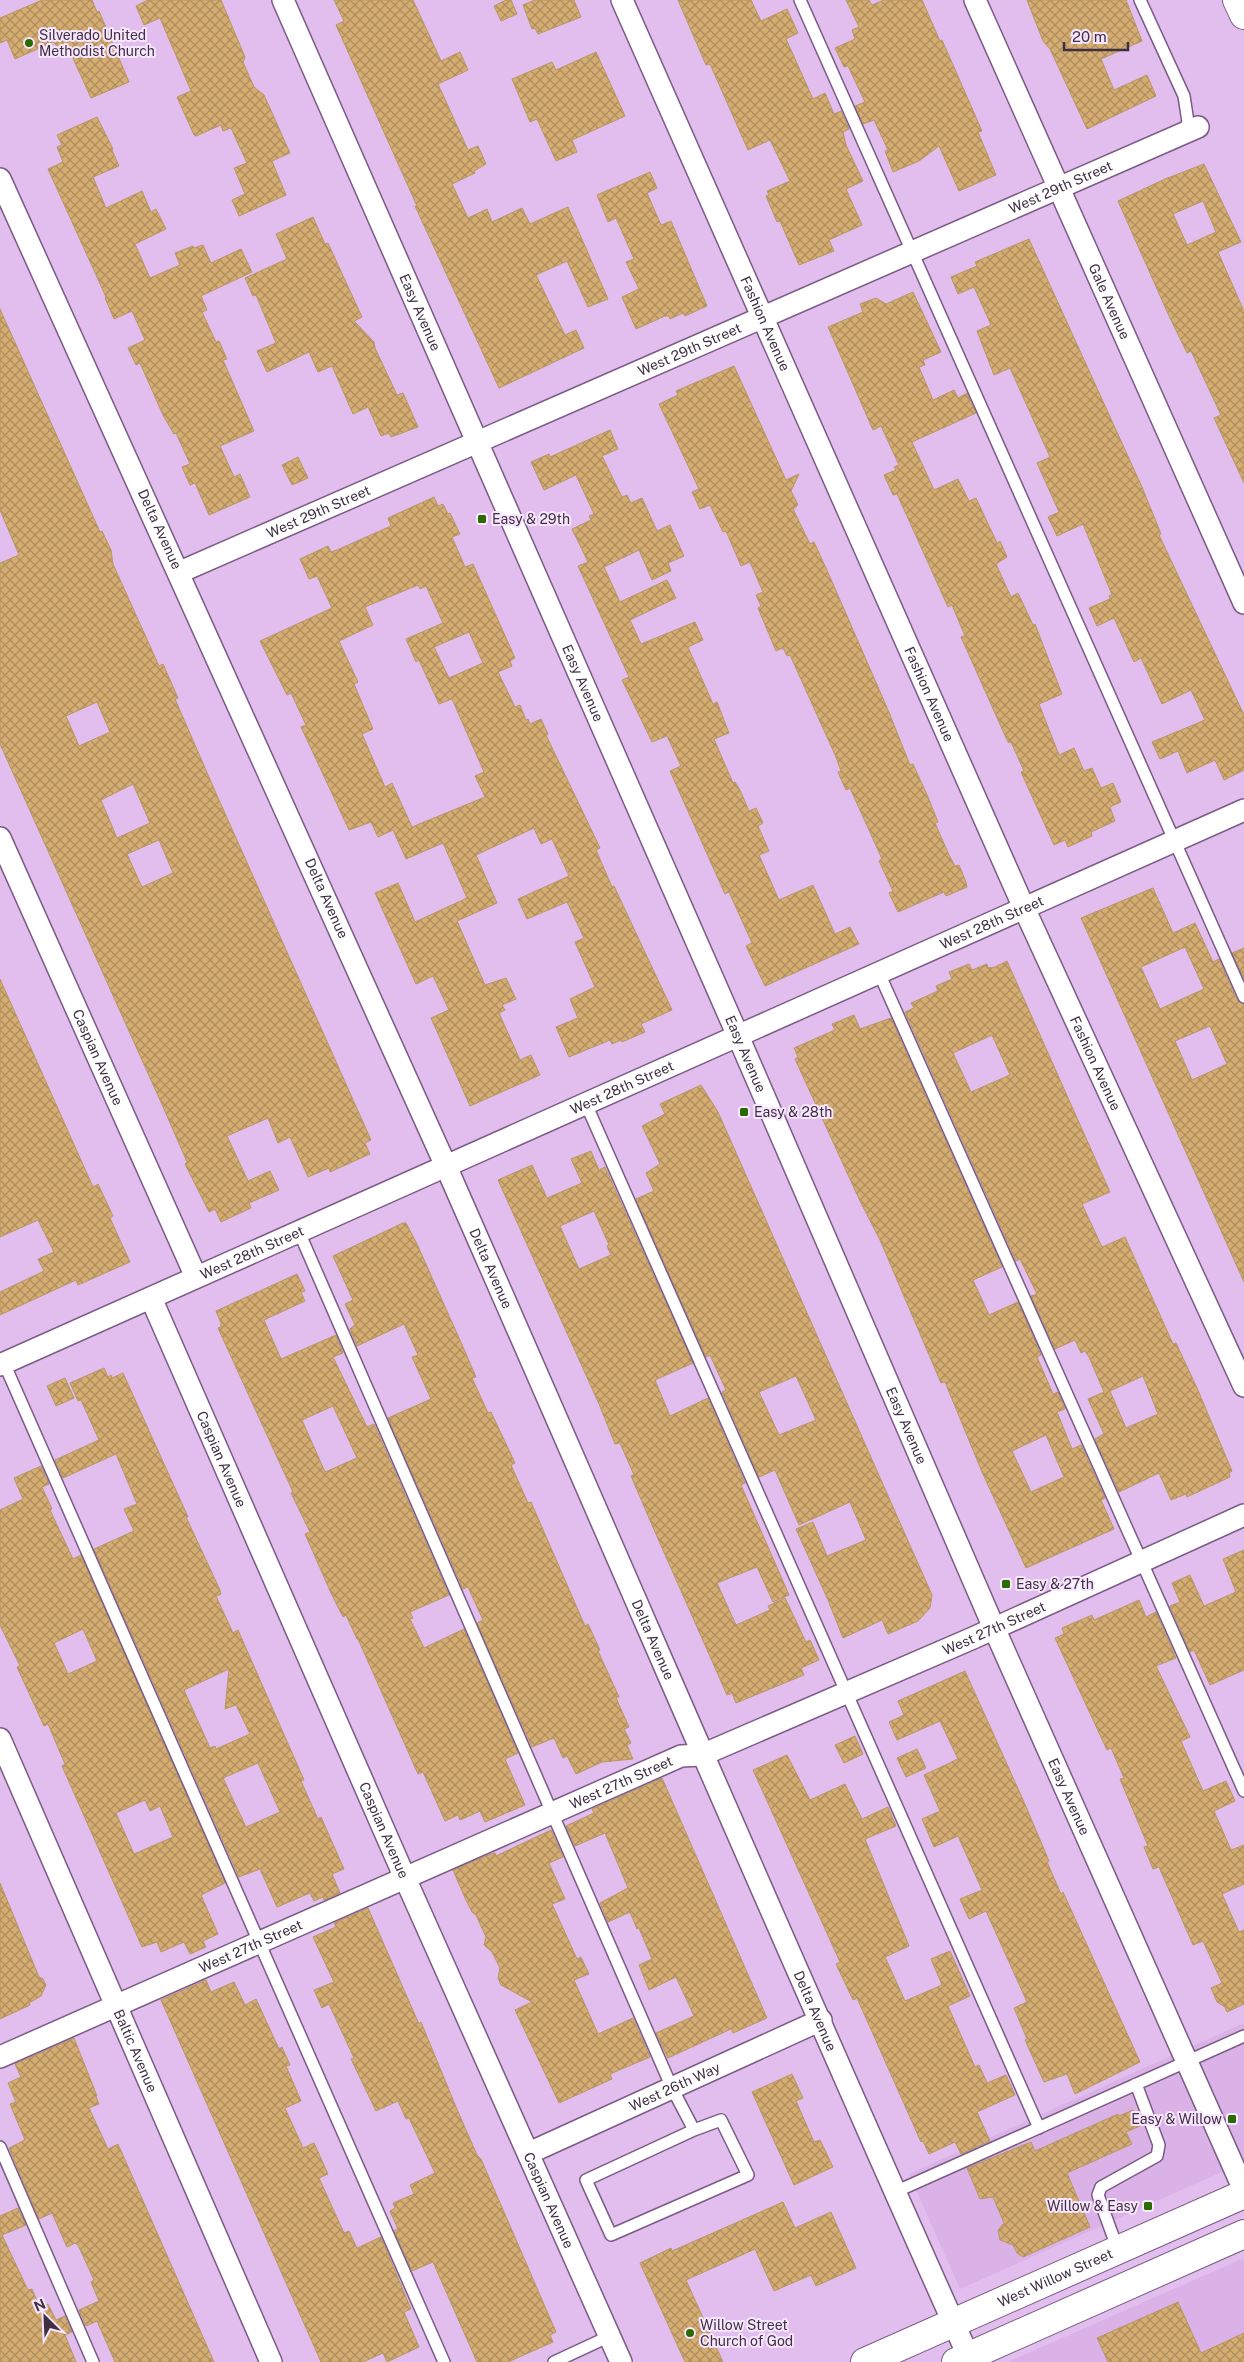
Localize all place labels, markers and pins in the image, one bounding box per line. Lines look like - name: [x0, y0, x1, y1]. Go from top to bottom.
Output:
- place label: Silverado United Methodist Church: [39, 27, 155, 59]
- marker: Silverado United Methodist Church: [23, 37, 35, 49]
- place label: Easy & 29th: [492, 511, 570, 527]
- marker: Easy & 29th: [476, 513, 488, 525]
- place label: Easy & 28th: [754, 1104, 832, 1120]
- marker: Easy & 28th: [738, 1106, 750, 1118]
- place label: Easy & 27th: [1016, 1576, 1094, 1592]
- marker: Easy & 27th: [1000, 1578, 1012, 1590]
- place label: Easy & Willow: [1131, 2111, 1222, 2127]
- marker: Easy & Willow: [1226, 2113, 1238, 2125]
- place label: Willow & Easy: [1047, 2198, 1139, 2214]
- marker: Willow & Easy: [1142, 2200, 1154, 2212]
- place label: Willow Street Church of God: [700, 2317, 793, 2349]
- marker: Willow Street Church of God: [684, 2327, 696, 2339]

